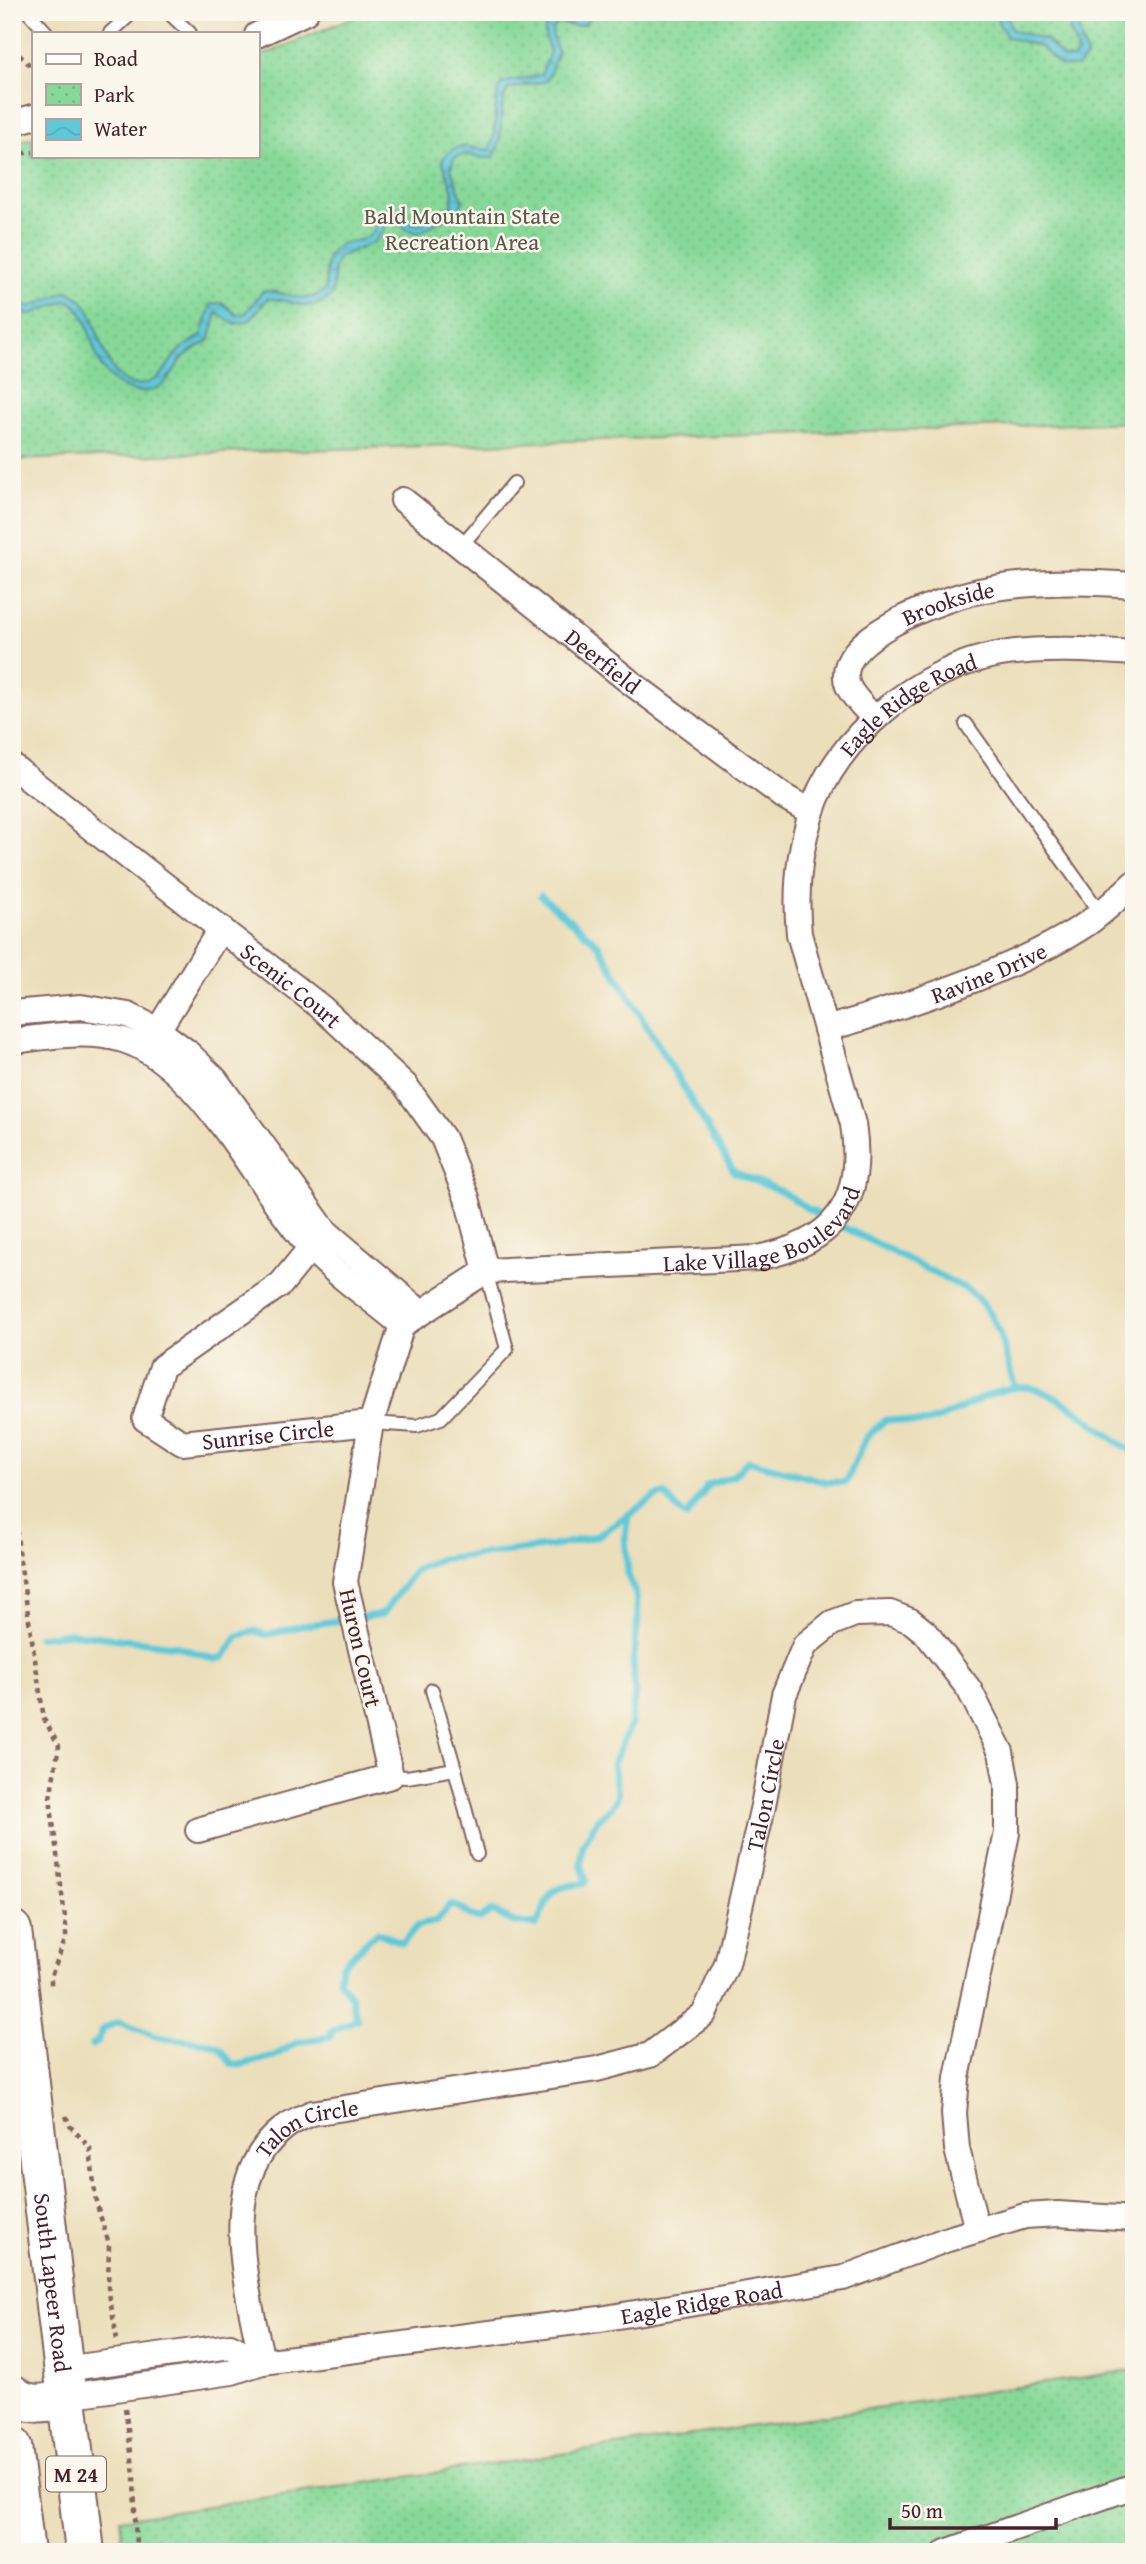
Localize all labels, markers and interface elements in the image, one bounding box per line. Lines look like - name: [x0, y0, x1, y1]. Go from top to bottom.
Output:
- legend: [32, 32, 259, 158]
- text: Road: [94, 43, 139, 74]
- text: Park: [94, 79, 135, 110]
- text: Water: [94, 113, 147, 144]
- park label: Bald Mountain State Recreation Area: [364, 199, 560, 258]
- street label: Brookside: [896, 572, 997, 633]
- street label: Deerfield: [559, 620, 649, 702]
- street label: Eagle Ridge Road: [831, 644, 982, 763]
- street label: Ravine Drive: [926, 933, 1052, 1011]
- street label: Scenic Court: [234, 934, 350, 1035]
- street label: Lake Village Boulevard: [662, 1181, 868, 1279]
- street label: Sunrise Circle: [200, 1411, 336, 1457]
- street label: Huron Court: [331, 1585, 391, 1711]
- street label: Talon Circle: [737, 1736, 792, 1854]
- street label: Talon Circle: [246, 2090, 361, 2164]
- street label: South Lapeer Road: [26, 2191, 80, 2375]
- street label: Eagle Ridge Road: [618, 2272, 786, 2332]
- road number: M 24: [46, 2456, 106, 2492]
- scale bar: [890, 2487, 1057, 2531]
- text: 50 m: [901, 2495, 943, 2526]

